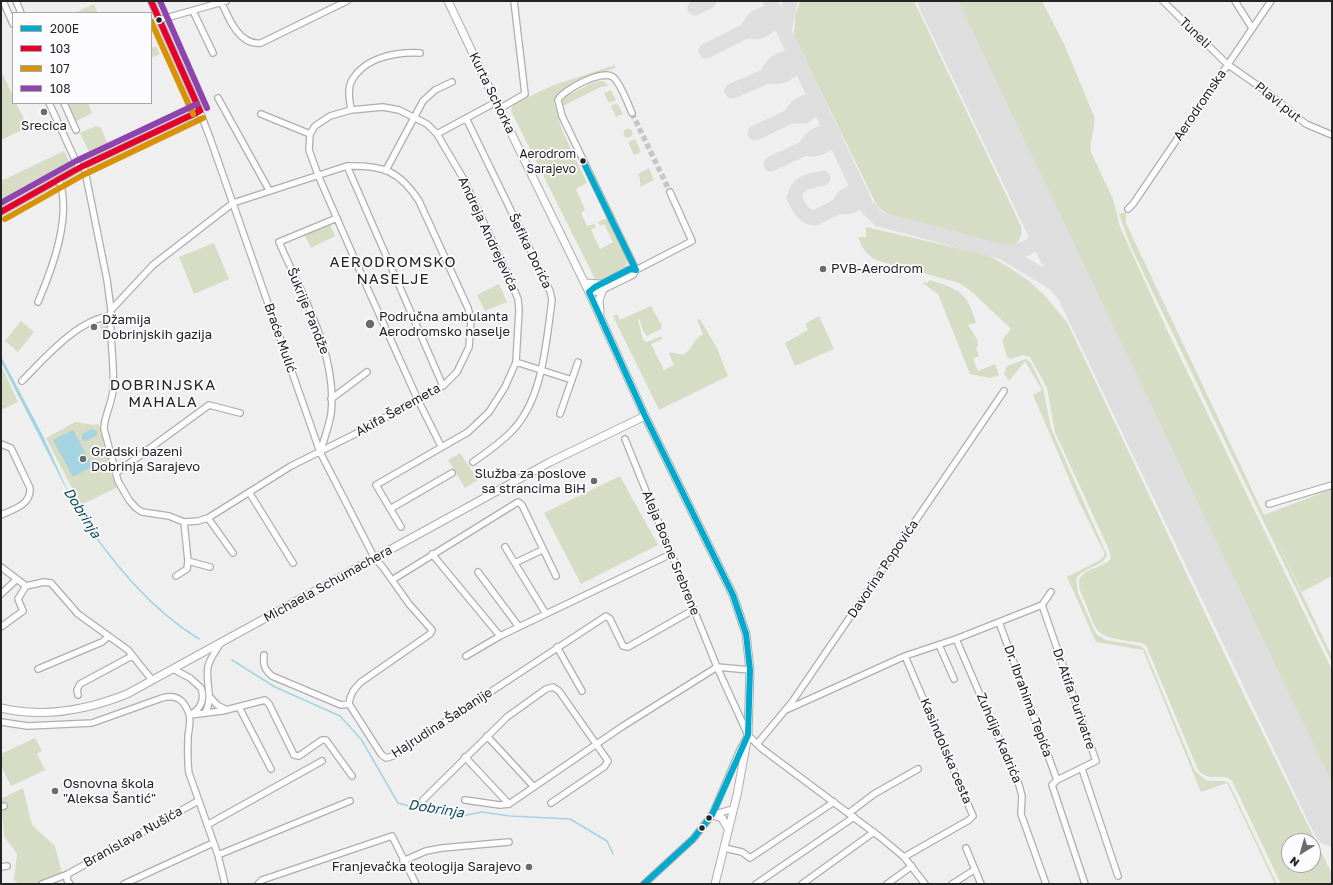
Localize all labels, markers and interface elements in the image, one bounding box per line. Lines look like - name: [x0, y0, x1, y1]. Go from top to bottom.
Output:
- legend: [12, 12, 152, 104]
- street label: Tuneli: [1176, 14, 1214, 52]
- unlabelled marker: [154, 15, 164, 25]
- text: 200E: [50, 21, 79, 36]
- text: 103: [50, 41, 70, 56]
- street label: Kurta Schorka: [466, 50, 518, 136]
- text: 107: [50, 61, 70, 76]
- street label: Aerodromska: [1170, 66, 1230, 144]
- street label: Plavi put: [1252, 79, 1304, 125]
- text: 108: [50, 81, 71, 96]
- marker: Srecica: [39, 107, 49, 117]
- place label: Srecica: [21, 118, 67, 134]
- place label: Aerodrom Sarajevo: [520, 147, 576, 175]
- marker: Aerodrom Sarajevo: [578, 156, 588, 166]
- street label: Andreja Andrejevića: [455, 174, 521, 294]
- street label: Šefika Dorića: [505, 211, 555, 291]
- district label: AERODROMSKO NASELJE: [330, 253, 456, 288]
- place label: PVB-Aerodrom: [831, 261, 923, 277]
- marker: PVB-Aerodrom: [818, 264, 828, 274]
- street label: Šukrije Pandže: [283, 265, 333, 357]
- street label: Braće Mulić: [261, 301, 299, 375]
- place label: Područna ambulanta Aerodromsko naselje: [379, 309, 510, 340]
- place label: Džamija Dobrinjskih gazija: [102, 312, 212, 343]
- marker: Područna ambulanta Aerodromsko naselje: [364, 318, 376, 330]
- marker: Džamija Dobrinjskih gazija: [89, 322, 99, 332]
- district label: DOBRINJSKA MAHALA: [110, 376, 216, 411]
- street label: Akifa Šeremeta: [353, 380, 443, 440]
- place label: Gradski bazeni Dobrinja Sarajevo: [91, 444, 200, 475]
- marker: Gradski bazeni Dobrinja Sarajevo: [78, 454, 88, 464]
- place label: Služba za poslove sa strancima BiH: [474, 466, 586, 497]
- marker: Služba za poslove sa strancima BiH: [589, 476, 599, 486]
- water label: Dobrinja: [60, 485, 104, 541]
- street label: Aleja Bosne Srebrene: [639, 488, 703, 618]
- street label: Davorina Popovića: [844, 517, 922, 621]
- street label: Michaela Schumachera: [261, 542, 395, 626]
- street label: Dr. Ibrahima Tepića: [1000, 643, 1056, 759]
- street label: Dr Atifa Purivatre: [1049, 646, 1099, 752]
- street label: Hajrudina Šabanije: [389, 685, 495, 761]
- street label: Zuhdije Kadrića: [973, 691, 1025, 785]
- street label: Kasindolska cesta: [917, 696, 975, 806]
- place label: Osnovna škola "Aleksa Šantić": [63, 776, 156, 807]
- marker: Osnovna škola "Aleksa Šantić": [50, 786, 60, 796]
- water label: Dobrinja: [407, 796, 465, 822]
- street label: Branislava Nušića: [81, 803, 185, 871]
- unlabelled marker: [704, 813, 714, 823]
- unlabelled marker: [697, 823, 707, 833]
- north arrow: [1281, 833, 1321, 873]
- text: N: [1287, 854, 1301, 870]
- place label: Franjevačka teologija Sarajevo: [332, 859, 521, 875]
- marker: Franjevačka teologija Sarajevo: [524, 862, 534, 872]

